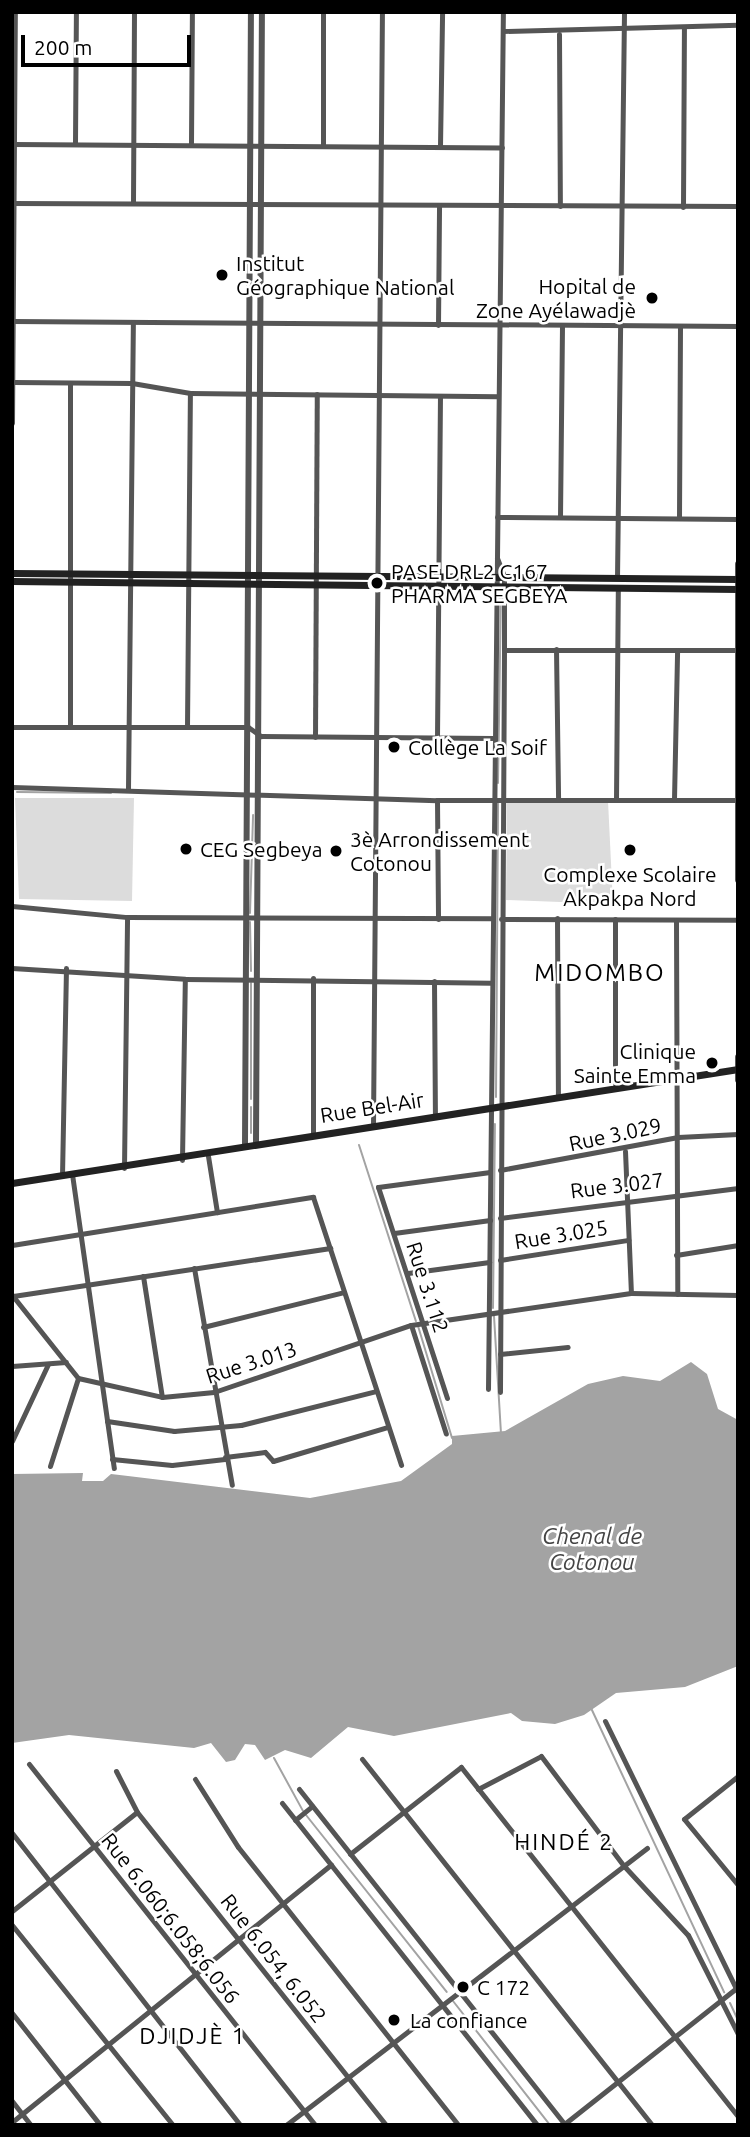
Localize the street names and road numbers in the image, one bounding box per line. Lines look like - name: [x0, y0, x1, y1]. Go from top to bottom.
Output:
- street label: Rue Bel-Air: [318, 1086, 426, 1128]
- street label: Rue 3.029: [566, 1112, 664, 1156]
- street label: Rue 3.027: [569, 1167, 665, 1203]
- street label: Rue 3.025: [513, 1214, 609, 1254]
- street label: Rue 3.112: [401, 1238, 455, 1336]
- street label: Rue 3.013: [202, 1335, 300, 1389]
- street label: Rue 6.060;6.058;6.056: [97, 1828, 245, 2008]
- street label: Rue 6.054, 6.052: [216, 1889, 332, 2027]

